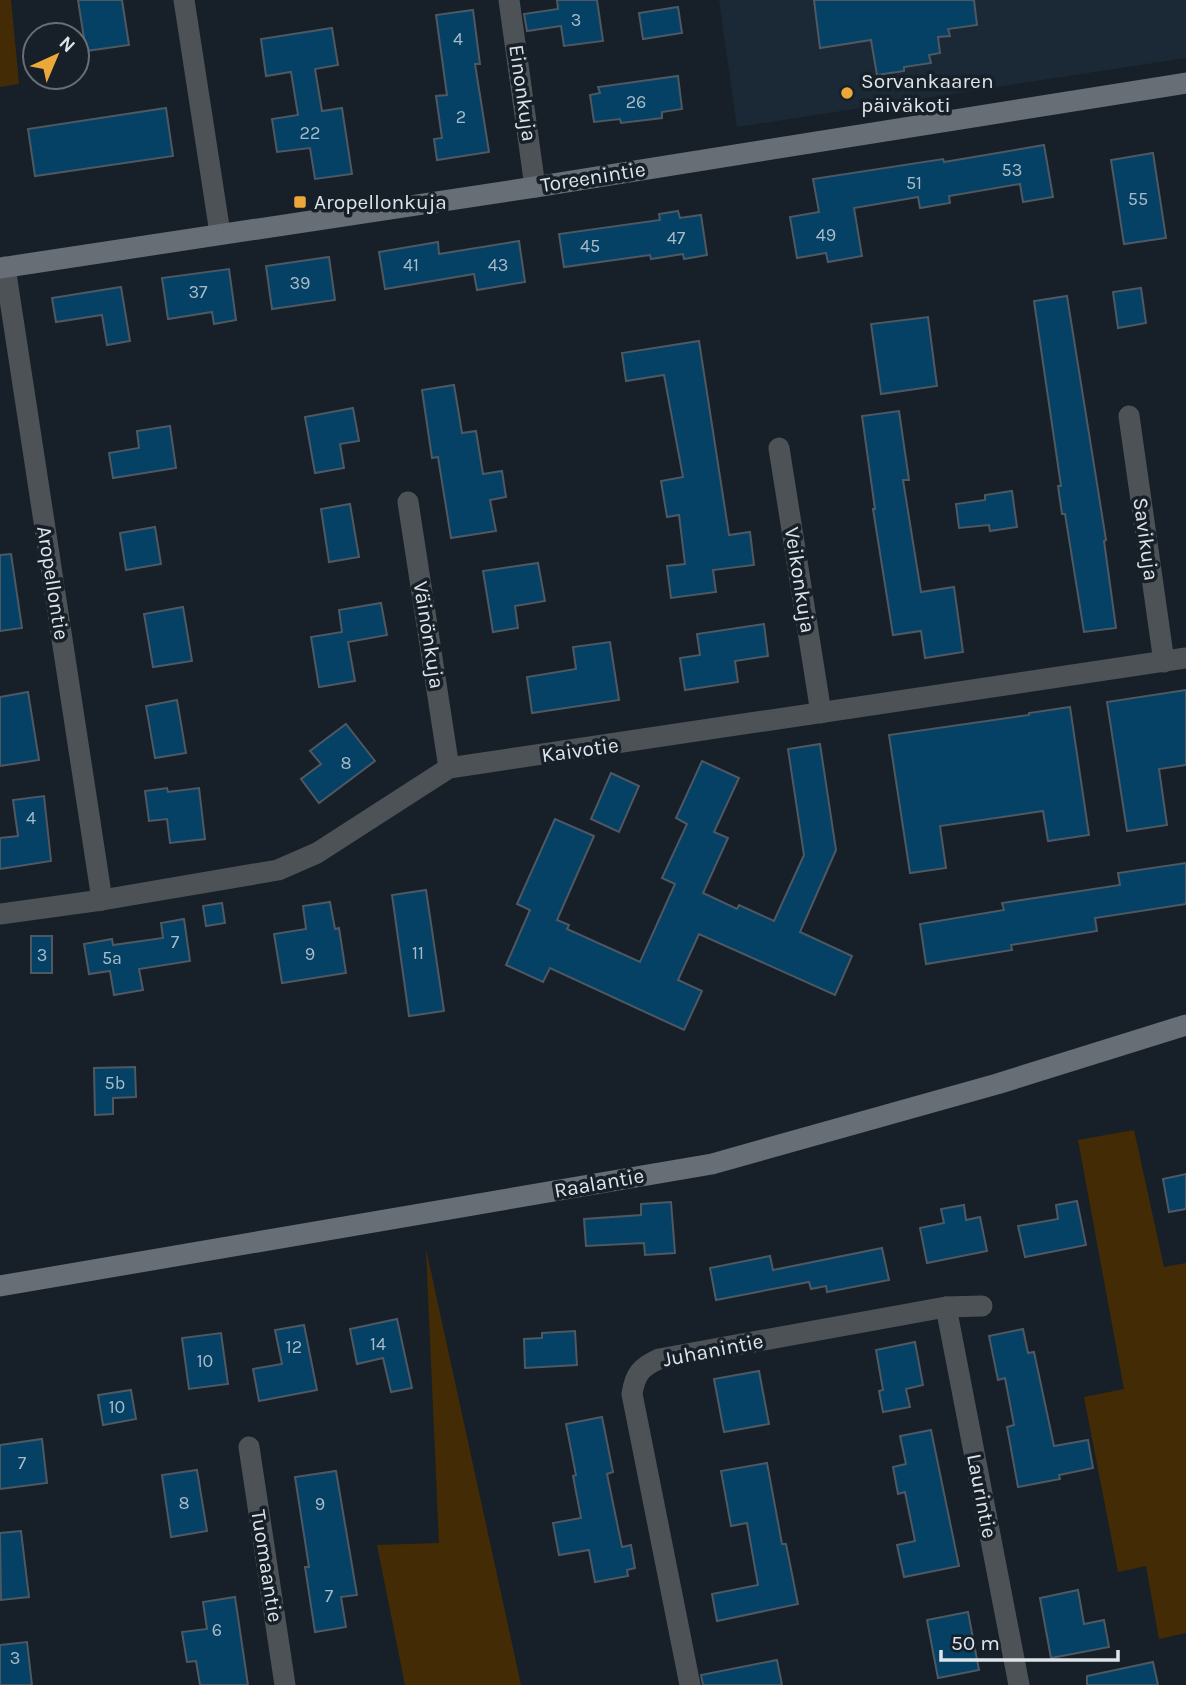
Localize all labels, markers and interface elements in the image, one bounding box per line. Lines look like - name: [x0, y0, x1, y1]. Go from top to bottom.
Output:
- house number: 3: [571, 9, 581, 31]
- north arrow: [21, 21, 91, 91]
- house number: 4: [453, 28, 463, 50]
- text: N: [55, 32, 80, 57]
- street label: Einonkuja: [504, 43, 542, 143]
- place label: Sorvankaaren päiväkoti: [861, 69, 994, 117]
- marker: Sorvankaaren päiväkoti: [839, 85, 855, 101]
- house number: 26: [626, 91, 646, 113]
- house number: 2: [456, 106, 466, 128]
- house number: 22: [300, 122, 320, 144]
- street label: Toreenintie: [539, 157, 647, 197]
- house number: 53: [1002, 159, 1022, 181]
- house number: 51: [906, 172, 922, 194]
- house number: 55: [1128, 188, 1148, 210]
- place label: Aropellonkuja: [314, 190, 447, 214]
- marker: Aropellonkuja: [292, 194, 308, 210]
- house number: 49: [816, 224, 836, 246]
- house number: 47: [667, 227, 686, 249]
- house number: 45: [580, 235, 600, 257]
- house number: 41: [403, 254, 419, 276]
- house number: 43: [488, 254, 508, 276]
- house number: 39: [289, 272, 311, 294]
- house number: 37: [188, 281, 208, 303]
- street label: Savikuja: [1128, 496, 1164, 582]
- street label: Aropellontie: [32, 524, 74, 642]
- street label: Veikonkuja: [780, 525, 820, 635]
- street label: Väinönkuja: [409, 580, 449, 690]
- street label: Kaivotie: [540, 733, 620, 767]
- house number: 8: [340, 752, 352, 774]
- house number: 4: [26, 807, 36, 829]
- house number: 7: [171, 931, 180, 953]
- house number: 11: [412, 942, 424, 964]
- house number: 9: [305, 943, 315, 965]
- house number: 3: [37, 944, 47, 966]
- house number: 5a: [102, 947, 122, 969]
- house number: 5b: [105, 1072, 125, 1094]
- street label: Raalantie: [552, 1163, 646, 1203]
- street label: Juhanintie: [661, 1328, 765, 1372]
- house number: 14: [370, 1333, 386, 1355]
- house number: 12: [286, 1336, 302, 1358]
- house number: 10: [197, 1350, 213, 1372]
- house number: 10: [109, 1396, 125, 1418]
- house number: 7: [18, 1452, 27, 1474]
- street label: Laurintie: [962, 1452, 1002, 1540]
- house number: 8: [178, 1492, 190, 1514]
- house number: 9: [315, 1493, 325, 1515]
- street label: Tuomaantie: [246, 1508, 288, 1624]
- house number: 7: [325, 1585, 334, 1607]
- scale bar: [941, 1618, 1118, 1662]
- house number: 6: [212, 1619, 222, 1641]
- text: 50 m: [951, 1631, 1000, 1655]
- house number: 3: [10, 1647, 20, 1669]

